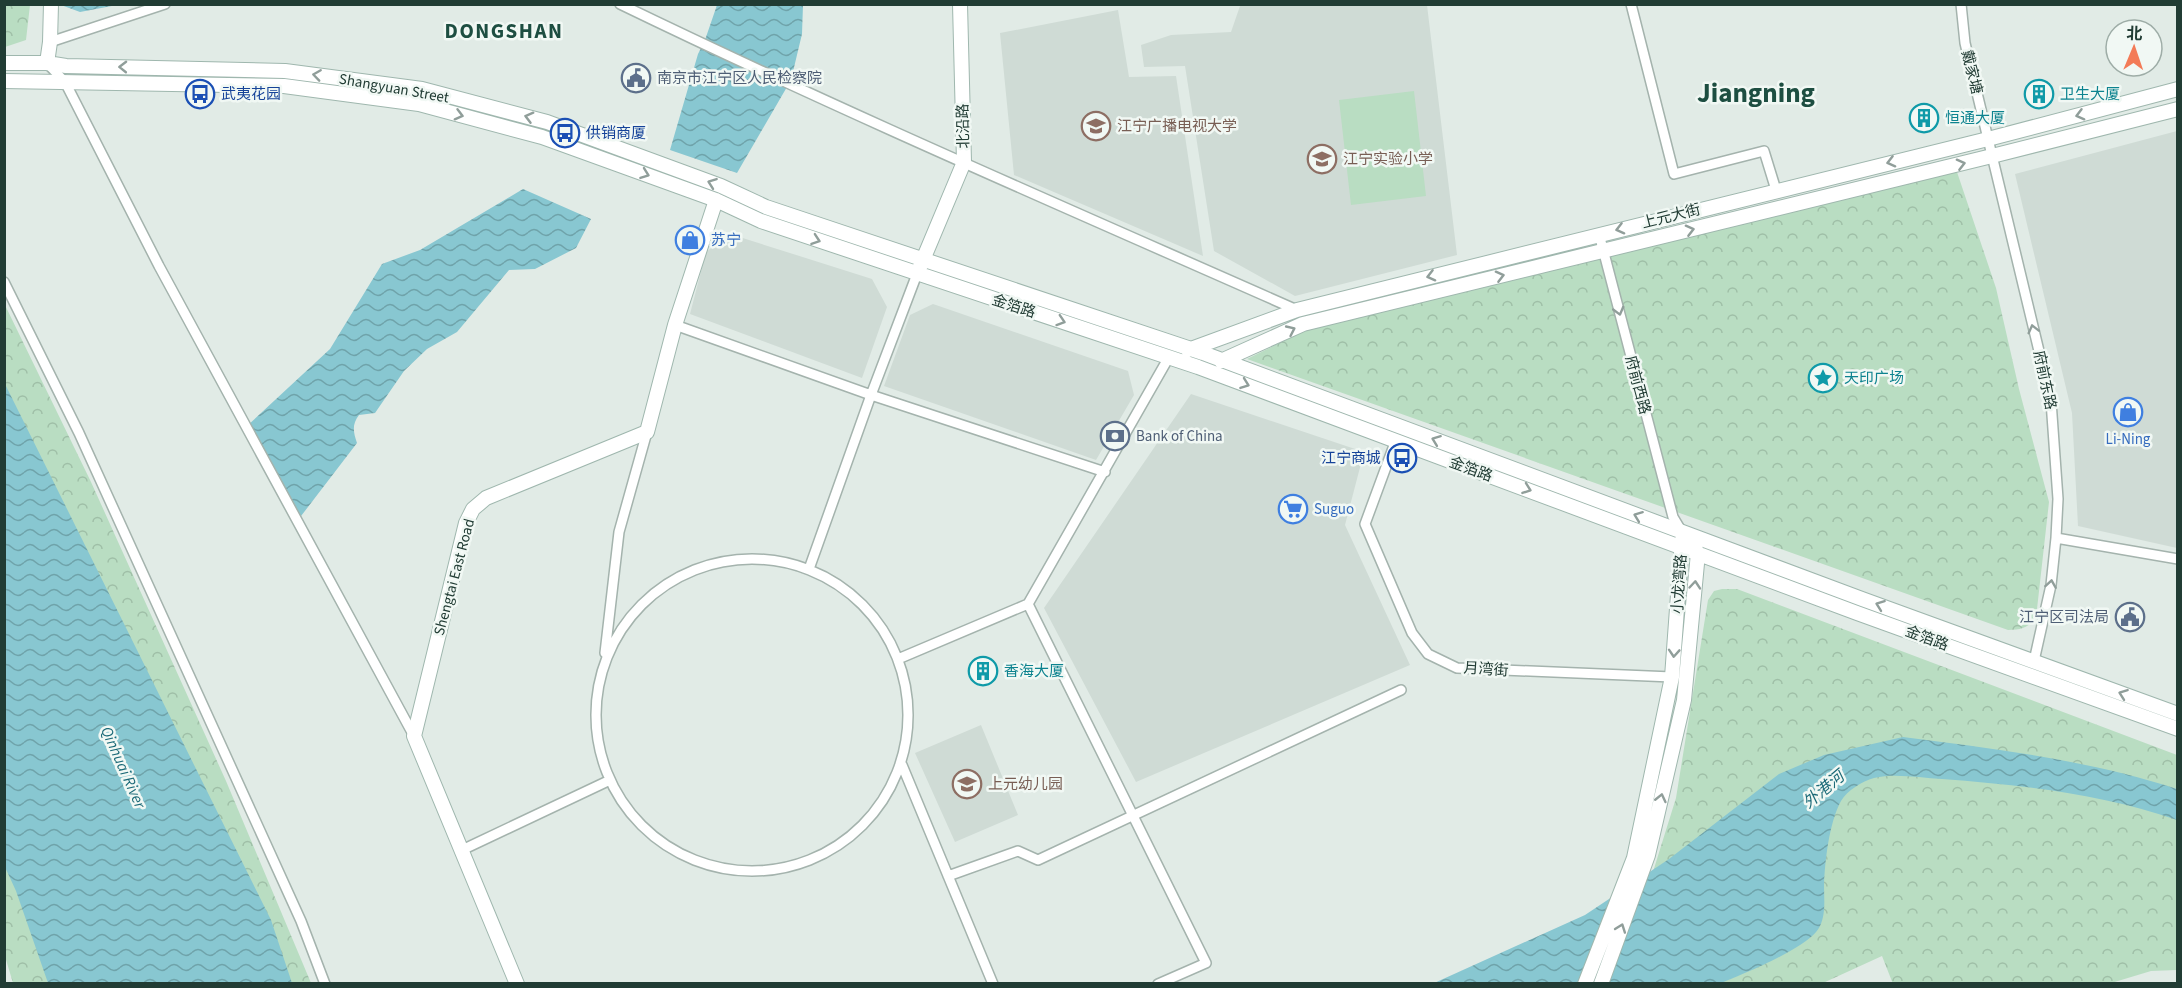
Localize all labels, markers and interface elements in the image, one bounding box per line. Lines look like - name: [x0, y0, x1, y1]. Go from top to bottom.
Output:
- district label: DONGSHAN: [445, 16, 563, 46]
- north arrow: [2104, 18, 2164, 78]
- text: 北: [2126, 23, 2143, 45]
- street label: 戴家塘: [1956, 48, 1987, 97]
- one-way arrow: [118, 61, 127, 74]
- public building icon: 南京市江宁区人民检察院: [620, 62, 652, 94]
- street label: Shangyuan Street: [337, 68, 451, 108]
- place label: 南京市江宁区人民检察院: [657, 68, 822, 89]
- one-way arrow: [313, 69, 322, 82]
- district label: Jiangning: [1697, 74, 1816, 113]
- bus stop icon: 武夷花园: [184, 78, 216, 110]
- building icon: 卫生大厦: [2023, 78, 2055, 110]
- place label: 武夷花园: [221, 84, 281, 105]
- place label: 卫生大厦: [2060, 84, 2120, 105]
- building icon: 恒通大厦: [1908, 102, 1940, 134]
- street label: 北沿路: [953, 103, 974, 149]
- one-way arrow: [2075, 107, 2085, 120]
- one-way arrow: [454, 108, 464, 120]
- place label: 恒通大厦: [1945, 108, 2005, 129]
- school or university icon: 江宁广播电视大学: [1080, 110, 1112, 142]
- one-way arrow: [524, 112, 534, 125]
- place label: 江宁广播电视大学: [1117, 116, 1237, 137]
- bus stop icon: 供销商厦: [549, 117, 581, 149]
- place label: 供销商厦: [586, 123, 646, 144]
- school or university icon: 江宁实验小学: [1306, 143, 1338, 175]
- place label: 江宁实验小学: [1343, 149, 1433, 170]
- one-way arrow: [1886, 155, 1896, 168]
- one-way arrow: [1956, 158, 1966, 171]
- one-way arrow: [639, 167, 650, 180]
- one-way arrow: [708, 177, 718, 190]
- street label: 上元大街: [1639, 199, 1703, 234]
- one-way arrow: [1616, 222, 1626, 235]
- shop icon: 苏宁: [674, 224, 706, 256]
- one-way arrow: [1685, 224, 1695, 237]
- place label: 苏宁: [711, 230, 741, 251]
- one-way arrow: [810, 233, 821, 245]
- one-way arrow: [1426, 269, 1436, 282]
- one-way arrow: [1495, 271, 1505, 284]
- street label: 金箔路: [989, 290, 1038, 323]
- one-way arrow: [1611, 306, 1624, 316]
- one-way arrow: [1055, 314, 1066, 327]
- one-way arrow: [2028, 324, 2041, 334]
- one-way arrow: [1285, 325, 1296, 337]
- street label: 府前东路: [2028, 349, 2061, 412]
- street label: 府前西路: [1620, 353, 1655, 417]
- place icon: 天印广场: [1807, 362, 1839, 394]
- place label: 天印广场: [1844, 368, 1904, 389]
- one-way arrow: [1240, 377, 1250, 390]
- shop icon: Li-Ning: [2112, 396, 2144, 428]
- bank icon: Bank of China: [1099, 420, 1131, 452]
- place label: Bank of China: [1136, 426, 1223, 447]
- place label: Li-Ning: [2106, 429, 2151, 450]
- one-way arrow: [1431, 435, 1442, 447]
- bus stop icon: 江宁商城: [1386, 442, 1418, 474]
- place label: 江宁商城: [1321, 448, 1381, 469]
- street label: 金箔路: [1446, 452, 1496, 487]
- one-way arrow: [1520, 482, 1531, 494]
- supermarket icon: Suguo: [1277, 493, 1309, 525]
- place label: Suguo: [1314, 499, 1354, 520]
- one-way arrow: [1633, 510, 1644, 523]
- street label: Shengtai East Road: [429, 516, 480, 638]
- street label: 小龙湾路: [1667, 553, 1692, 615]
- one-way arrow: [2044, 579, 2056, 588]
- one-way arrow: [1688, 580, 1701, 589]
- one-way arrow: [1875, 600, 1886, 613]
- public building icon: 江宁区司法局: [2114, 601, 2146, 633]
- place label: 江宁区司法局: [2019, 607, 2109, 628]
- street label: 金箔路: [1902, 621, 1952, 656]
- one-way arrow: [1668, 649, 1681, 658]
- building icon: 香海大厦: [967, 655, 999, 687]
- street label: 月湾街: [1463, 657, 1509, 682]
- place label: 香海大厦: [1004, 661, 1064, 682]
- one-way arrow: [2118, 688, 2128, 701]
- water label: Qinhuai River: [95, 723, 152, 813]
- water label: 外港河: [1798, 764, 1851, 814]
- school or university icon: 上元幼儿园: [951, 768, 983, 800]
- place label: 上元幼儿园: [988, 774, 1063, 795]
- one-way arrow: [1654, 793, 1667, 803]
- one-way arrow: [1613, 924, 1626, 934]

